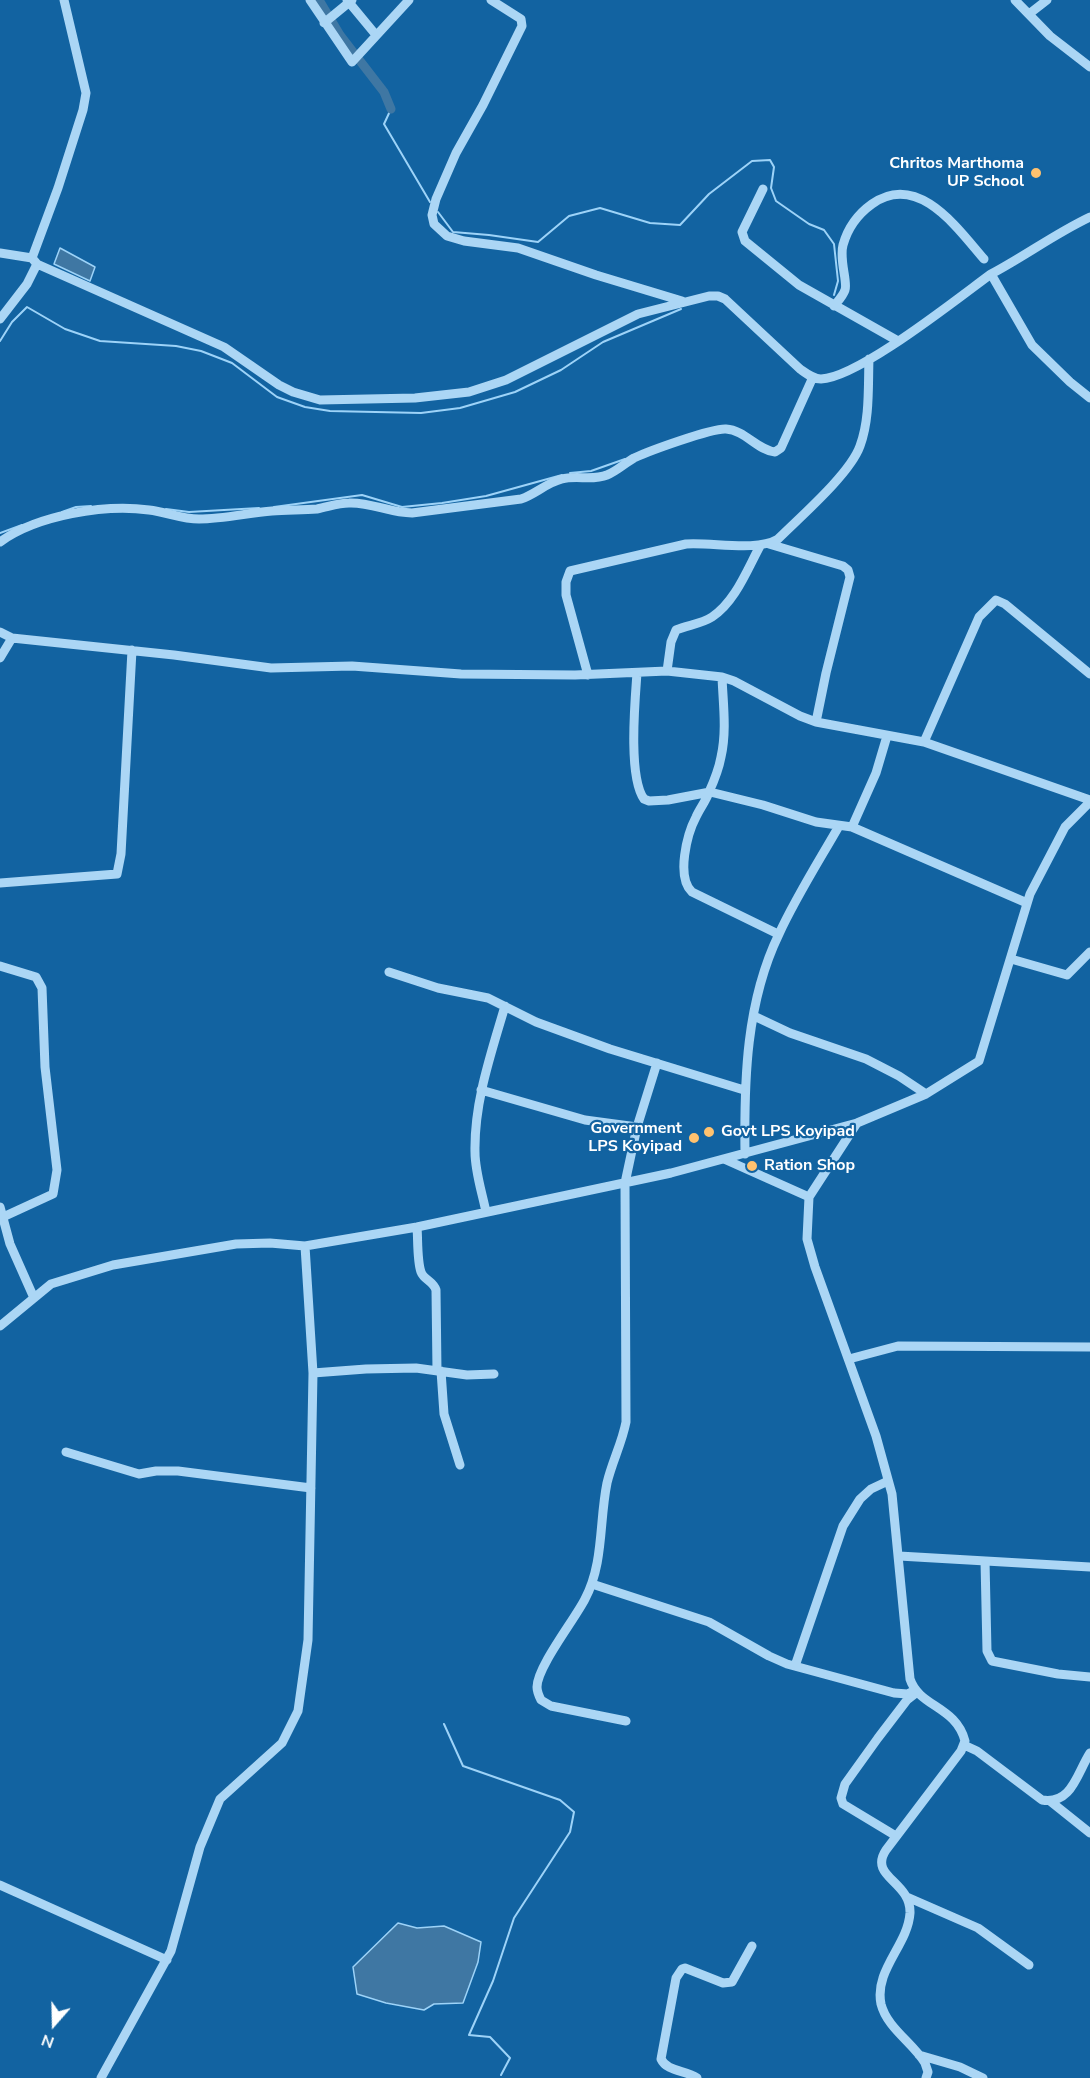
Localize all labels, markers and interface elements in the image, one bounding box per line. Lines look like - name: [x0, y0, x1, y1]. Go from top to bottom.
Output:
- place label: Chritos Marthoma UP School: [889, 154, 1024, 192]
- marker: Chritos Marthoma UP School: [1029, 166, 1043, 180]
- place label: Government LPS Koyipad: [588, 1119, 682, 1157]
- place label: Govt LPS Koyipad: [721, 1122, 855, 1142]
- marker: Govt LPS Koyipad: [702, 1125, 716, 1139]
- marker: Government LPS Koyipad: [687, 1131, 701, 1145]
- place label: Ration Shop: [764, 1156, 855, 1176]
- marker: Ration Shop: [745, 1159, 759, 1173]
- north arrow: [24, 1994, 84, 2054]
- text: N: [38, 2029, 57, 2053]

